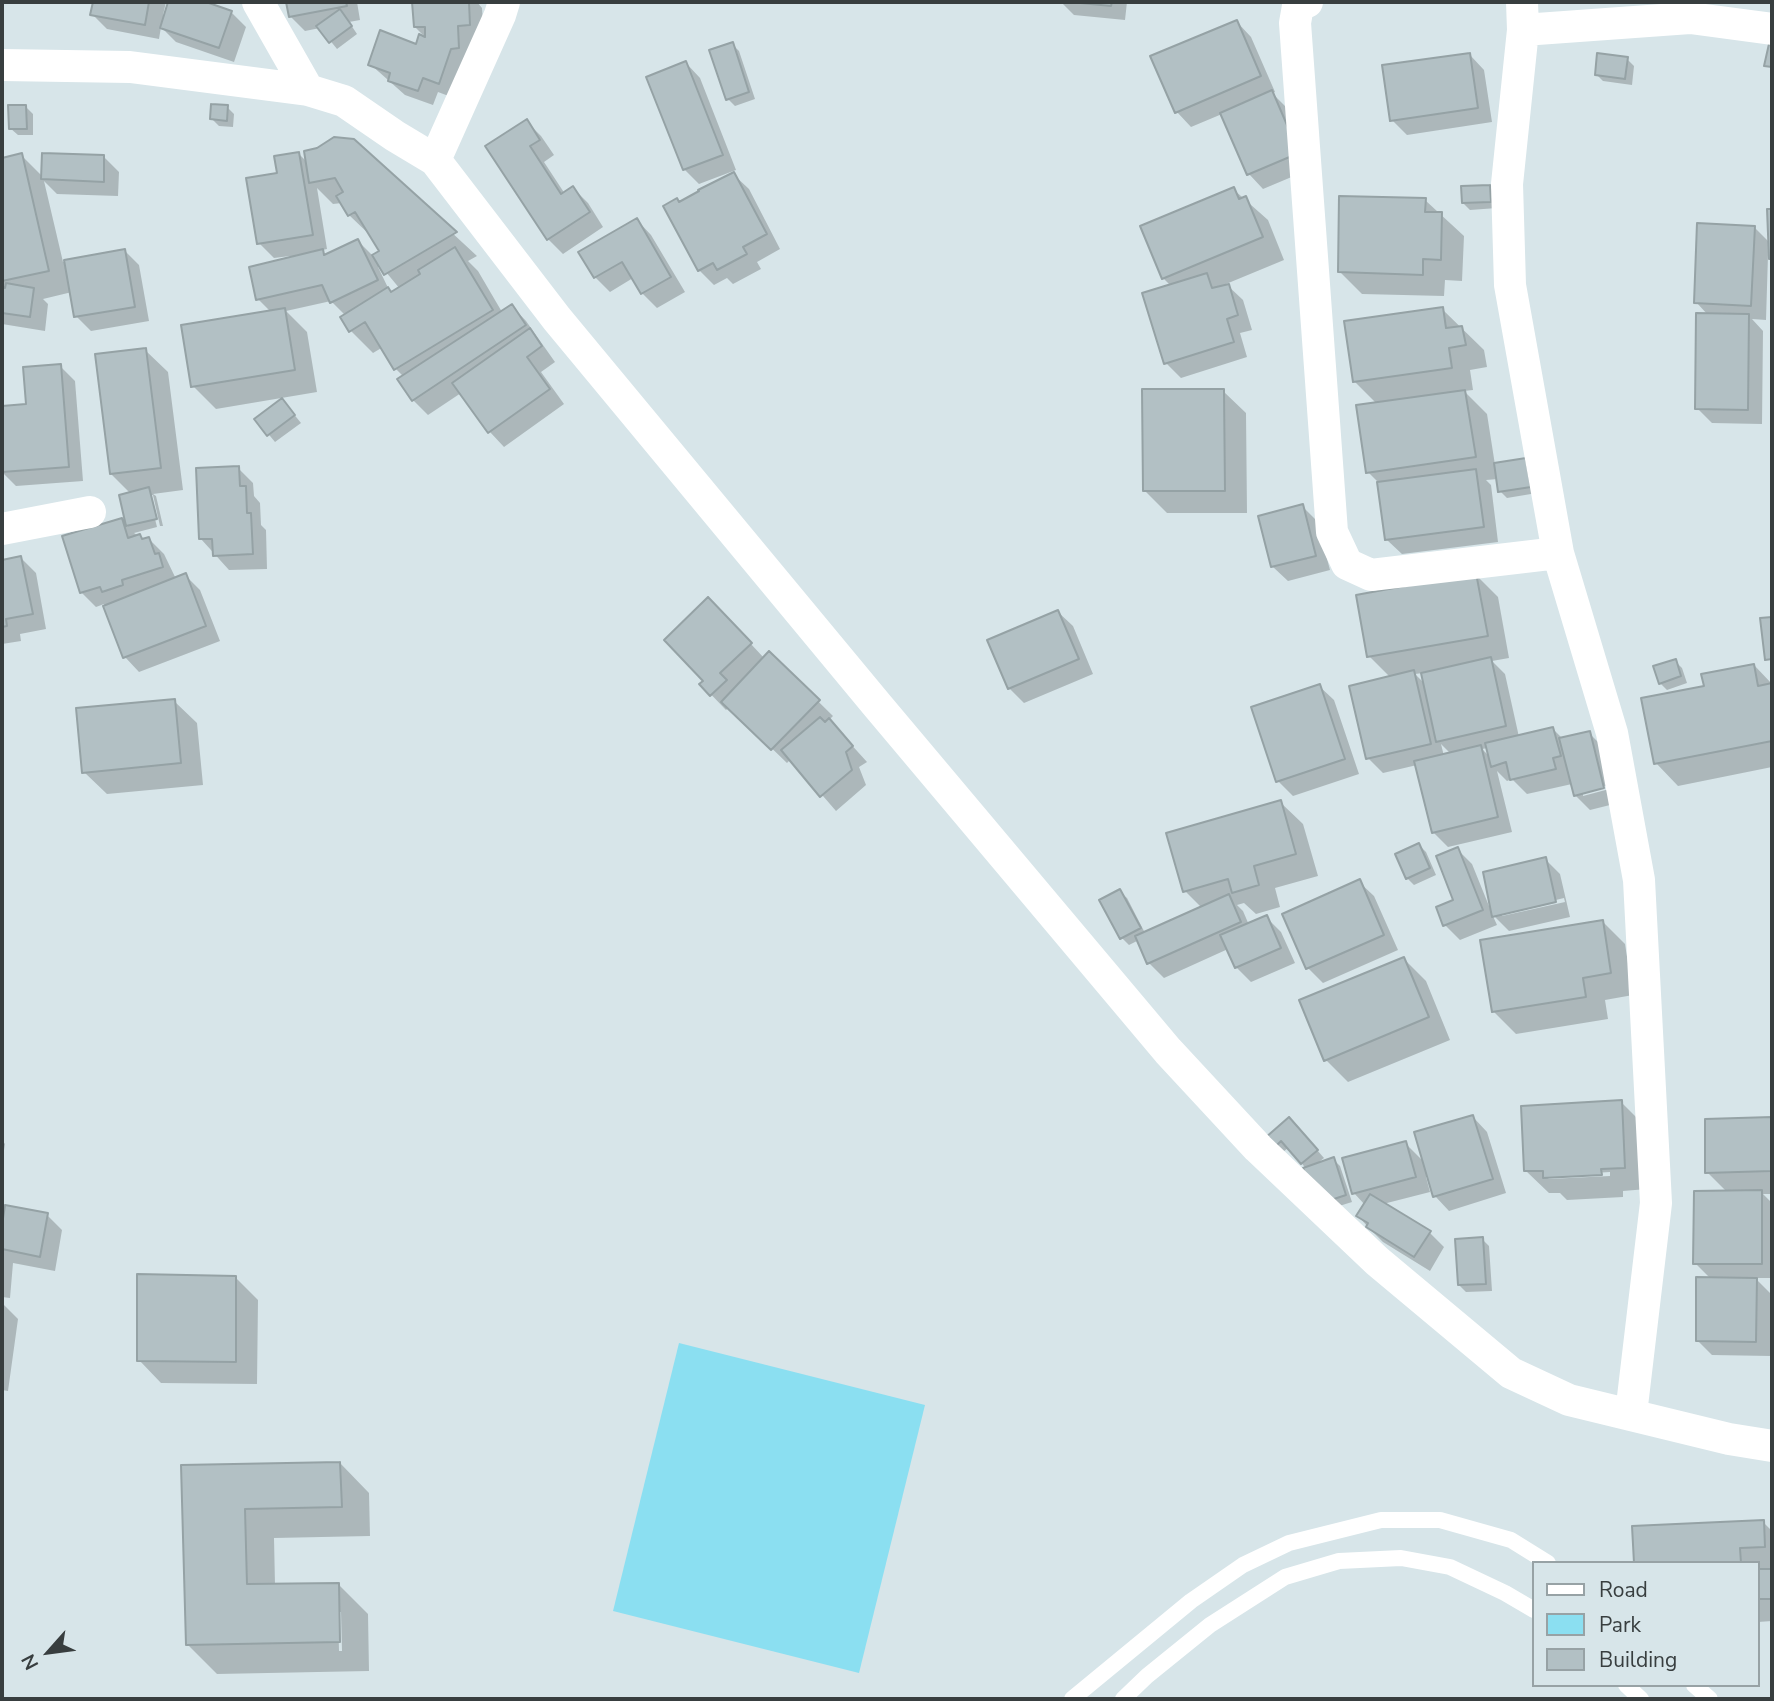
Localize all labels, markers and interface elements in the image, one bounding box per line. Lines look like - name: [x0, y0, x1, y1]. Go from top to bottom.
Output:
- legend: [1532, 1561, 1760, 1687]
- text: Road: [1599, 1576, 1648, 1604]
- text: Park: [1599, 1611, 1641, 1639]
- north arrow: [14, 1617, 84, 1687]
- text: Building: [1599, 1646, 1677, 1674]
- text: N: [16, 1649, 45, 1674]

